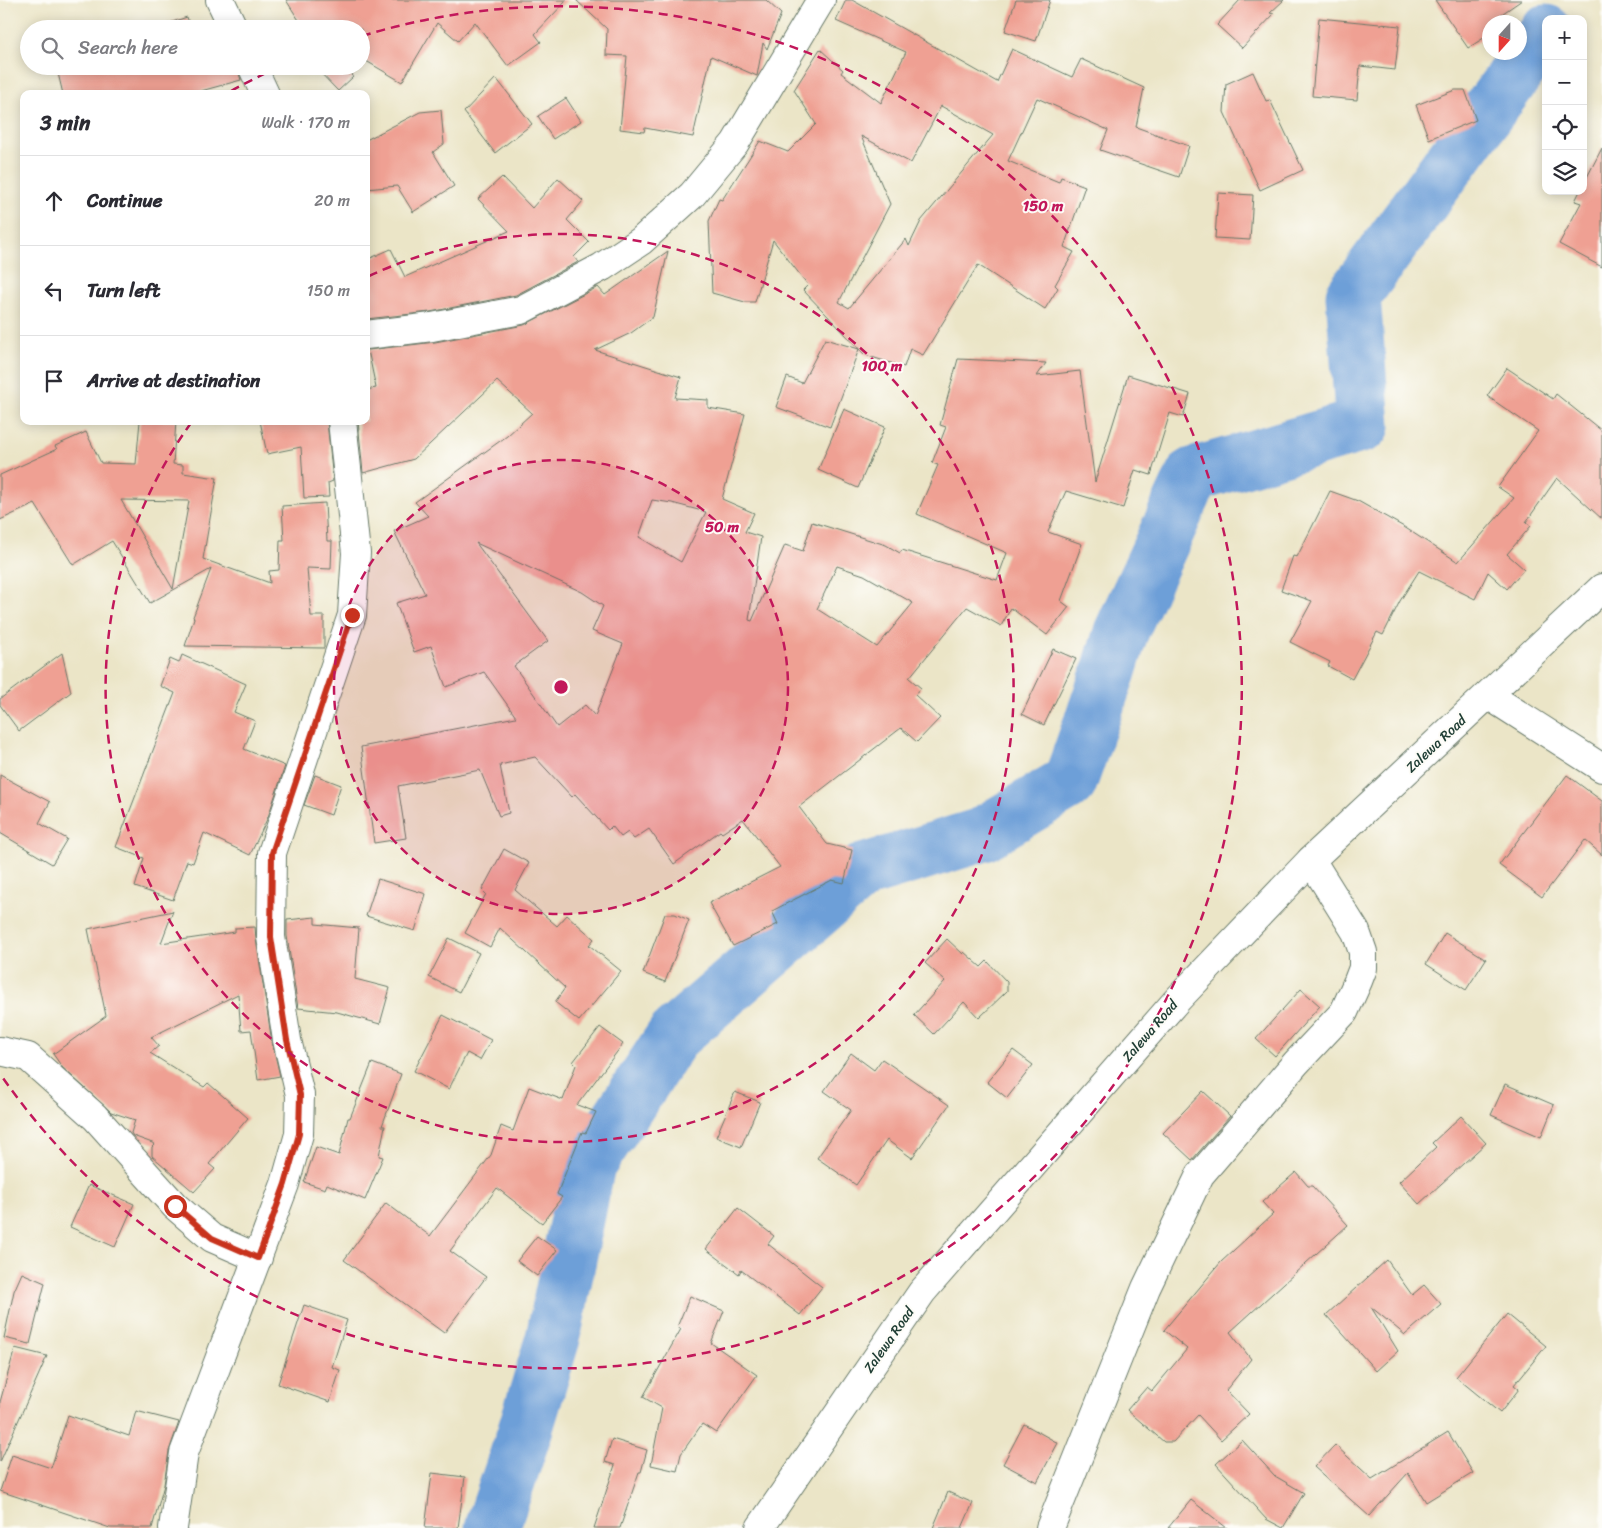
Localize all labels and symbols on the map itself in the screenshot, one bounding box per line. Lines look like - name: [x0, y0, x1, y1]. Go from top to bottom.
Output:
- north arrow: [1482, 15, 1527, 60]
- text: 150 m: [1023, 193, 1064, 219]
- text: 100 m: [862, 353, 903, 379]
- text: 50 m: [705, 514, 740, 540]
- route end: [341, 604, 364, 627]
- centre of rings: [552, 678, 570, 696]
- street label: Zalewa Road: [1400, 708, 1474, 779]
- street label: Zalewa Road: [1116, 993, 1185, 1068]
- route start: [164, 1195, 187, 1218]
- street label: Zalewa Road: [857, 1300, 922, 1378]

